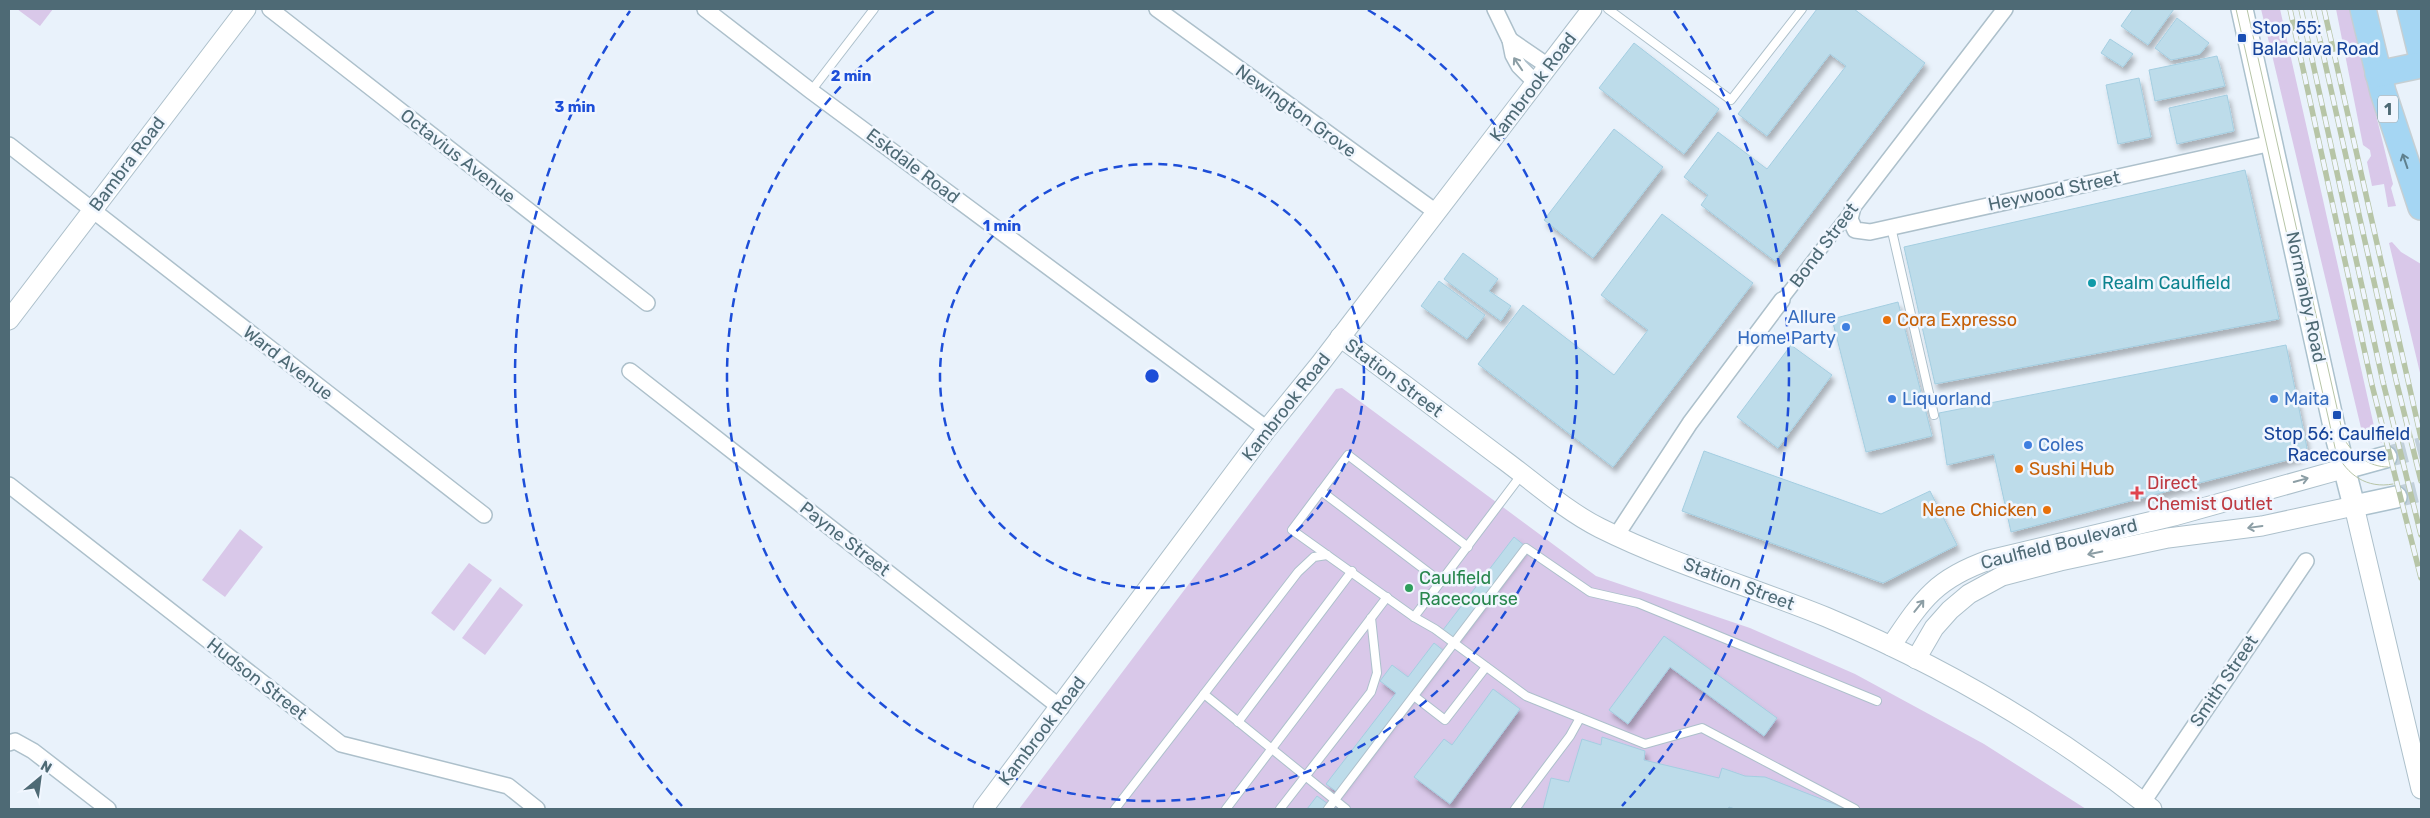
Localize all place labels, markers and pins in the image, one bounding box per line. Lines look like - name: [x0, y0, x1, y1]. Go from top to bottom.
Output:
- place label: Stop 55: Balaclava Road: [2252, 17, 2379, 60]
- marker: Stop 55: Balaclava Road: [2236, 32, 2248, 44]
- place label: Realm Caulfield: [2102, 272, 2231, 294]
- marker: Realm Caulfield: [2086, 277, 2098, 289]
- place label: Allure Home Party: [1737, 306, 1836, 349]
- place label: Cora Expresso: [1897, 309, 2017, 331]
- marker: Cora Expresso: [1881, 314, 1893, 326]
- marker: Allure Home Party: [1840, 321, 1852, 333]
- centre of rings: [1143, 367, 1161, 385]
- place label: Liquorland: [1902, 388, 1991, 410]
- place label: Maita: [2284, 388, 2330, 410]
- marker: Liquorland: [1886, 393, 1898, 405]
- marker: Maita: [2268, 393, 2280, 405]
- marker: Stop 56: Caulfield Racecourse: [2331, 409, 2343, 421]
- place label: Stop 56: Caulfield Racecourse: [2264, 423, 2410, 466]
- place label: Coles: [2038, 434, 2084, 456]
- marker: Coles: [2022, 439, 2034, 451]
- place label: Sushi Hub: [2029, 458, 2114, 480]
- marker: Sushi Hub: [2013, 463, 2025, 475]
- place label: Direct Chemist Outlet: [2147, 472, 2273, 515]
- marker: Direct Chemist Outlet: [2131, 487, 2143, 499]
- place label: Nene Chicken: [1922, 499, 2037, 521]
- marker: Nene Chicken: [2041, 504, 2053, 516]
- place label: Caulfield Racecourse: [1419, 567, 1518, 610]
- marker: Caulfield Racecourse: [1403, 582, 1415, 594]

